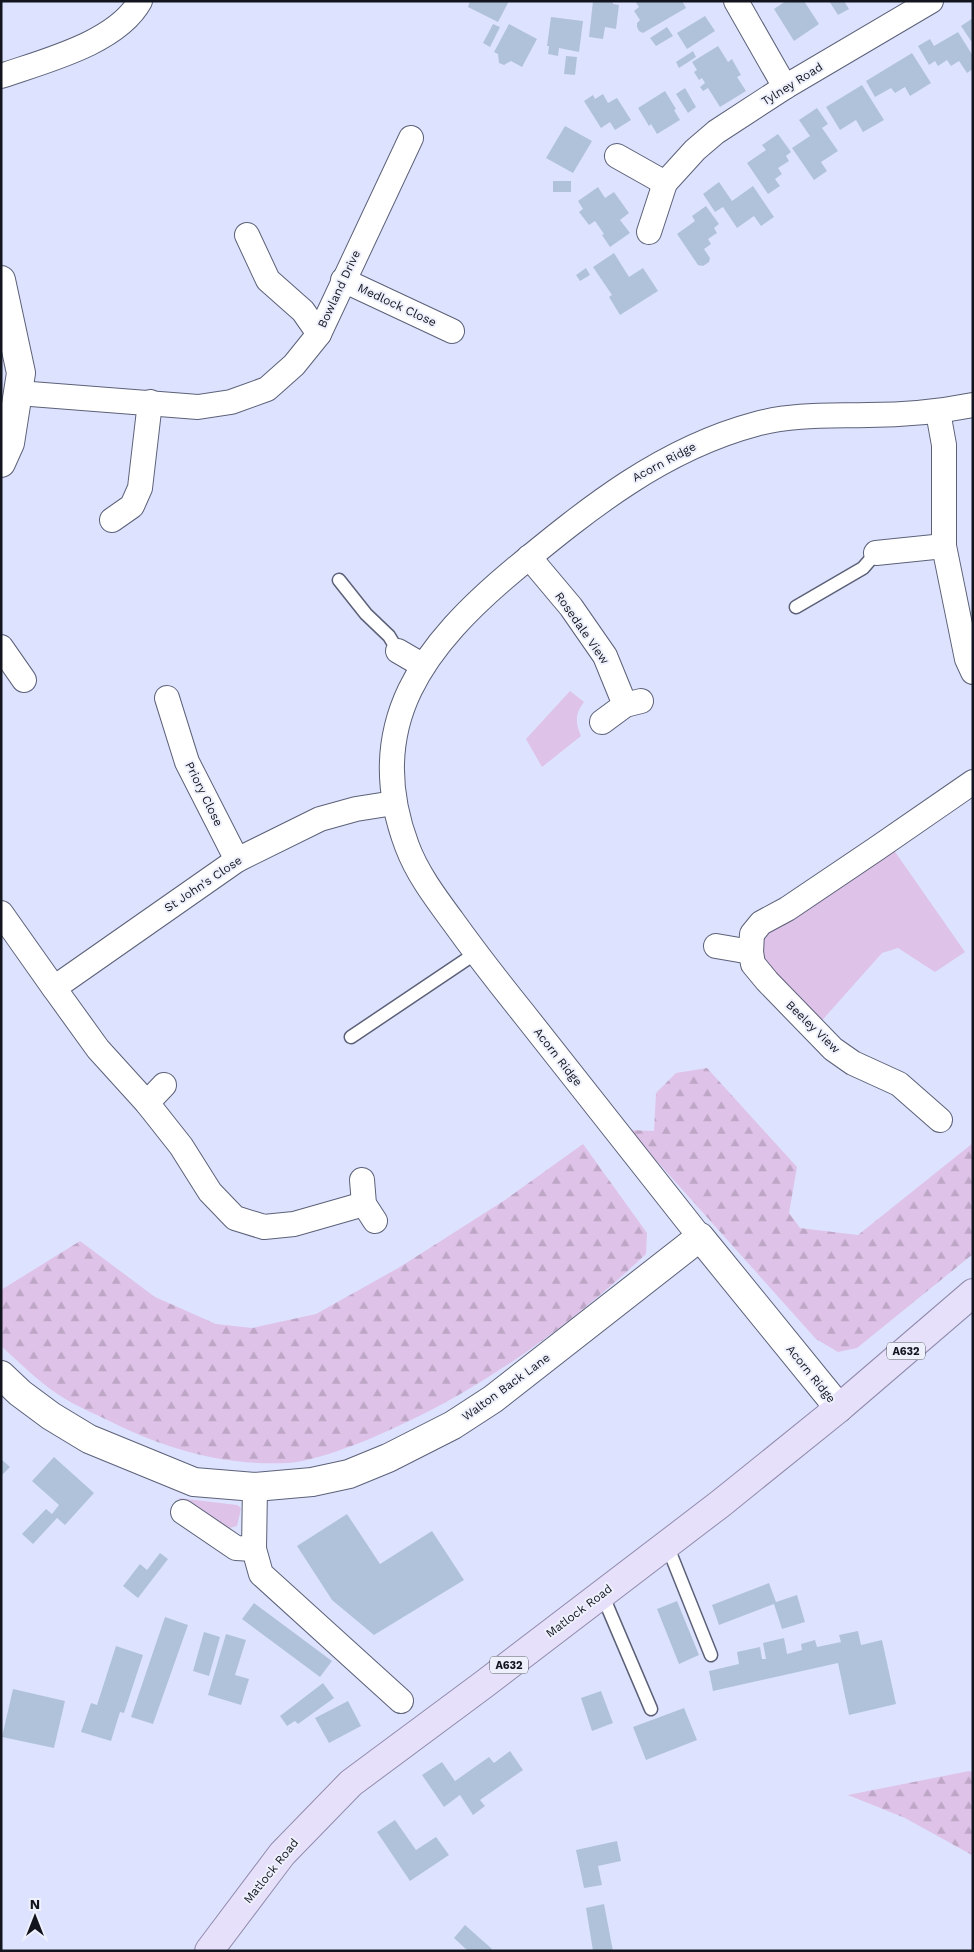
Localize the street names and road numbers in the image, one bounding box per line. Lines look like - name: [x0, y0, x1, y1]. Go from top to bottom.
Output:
- street label: Tylney Road: [759, 60, 825, 108]
- street label: Bowland Drive: [315, 248, 363, 330]
- street label: Medlock Close: [355, 281, 439, 329]
- street label: Acorn Ridge: [630, 439, 698, 485]
- street label: Rosedale View: [552, 589, 612, 667]
- street label: Priory Close: [182, 760, 226, 829]
- street label: St John's Close: [162, 853, 244, 915]
- street label: Beeley View: [783, 998, 843, 1056]
- street label: Acorn Ridge: [531, 1025, 585, 1089]
- street label: Acorn Ridge: [784, 1342, 839, 1406]
- road number: A632: [887, 1342, 925, 1360]
- street label: Walton Back Lane: [459, 1350, 553, 1424]
- street label: Matlock Road: [543, 1582, 615, 1640]
- road number: A632: [490, 1656, 528, 1674]
- street label: Matlock Road: [241, 1836, 301, 1906]

